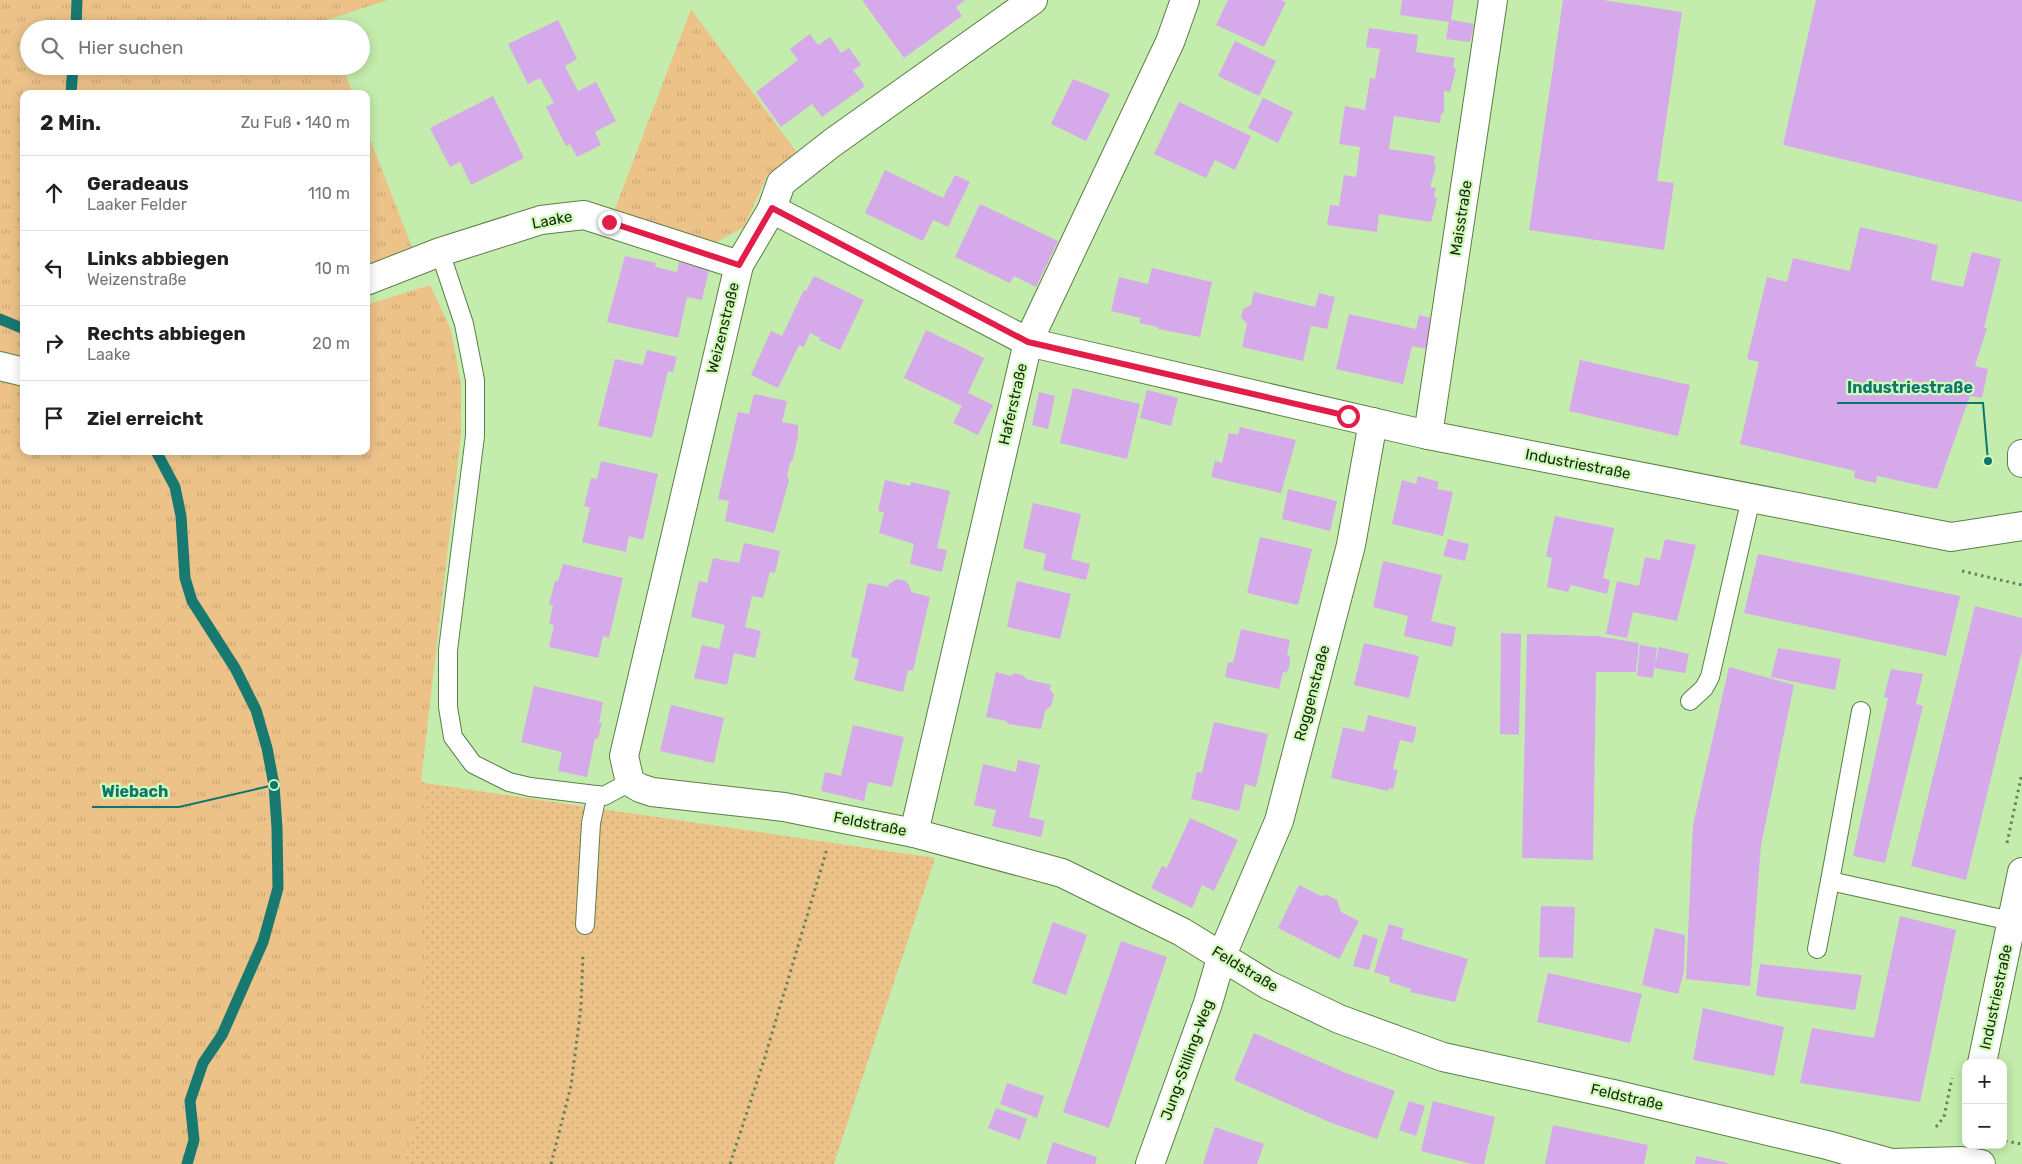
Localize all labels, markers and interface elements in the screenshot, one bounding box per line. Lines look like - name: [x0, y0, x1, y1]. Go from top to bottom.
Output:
- search box: [20, 20, 370, 75]
- icon: search: [38, 34, 66, 62]
- text: Hier suchen: [78, 36, 184, 59]
- text: 2 Min.: [40, 110, 101, 135]
- text: Zu Fuß · 140 m: [241, 113, 350, 132]
- text: Geradeaus: [87, 172, 189, 195]
- icon: ahead: [40, 179, 68, 207]
- street label: Maisstraße: [1446, 179, 1476, 257]
- text: 110 m: [308, 184, 350, 203]
- text: Laaker Felder: [87, 195, 187, 214]
- street label: Laake: [530, 207, 574, 233]
- route end: [598, 211, 621, 234]
- text: Links abbiegen: [87, 247, 229, 270]
- icon: left: [40, 254, 68, 282]
- text: 10 m: [315, 259, 350, 278]
- text: Weizenstraße: [87, 270, 187, 289]
- street label: Weizenstraße: [703, 281, 743, 375]
- text: Rechts abbiegen: [87, 322, 246, 345]
- icon: right: [40, 329, 68, 357]
- text: 20 m: [312, 334, 350, 353]
- text: Laake: [87, 345, 131, 364]
- street label: Haferstraße: [995, 361, 1031, 447]
- callout: Industriestraße: [1837, 372, 1983, 403]
- text: Industriestraße: [1847, 378, 1973, 397]
- icon: arrive: [40, 404, 68, 432]
- route start: [1337, 405, 1360, 428]
- text: Ziel erreicht: [87, 407, 203, 430]
- street label: Industriestraße: [1524, 445, 1632, 483]
- street label: Roggenstraße: [1291, 643, 1333, 743]
- callout: Wiebach: [92, 776, 179, 807]
- text: Wiebach: [102, 782, 168, 801]
- street label: Feldstraße: [832, 808, 908, 840]
- street label: Feldstraße: [1209, 942, 1281, 996]
- street label: Industriestraße: [1976, 943, 2016, 1051]
- street label: Jung-Stilling-Weg: [1157, 997, 1217, 1123]
- map controls: [1962, 1059, 2007, 1149]
- button: +: [1962, 1059, 2007, 1104]
- street label: Feldstraße: [1589, 1080, 1665, 1114]
- button: −: [1962, 1104, 2007, 1149]

